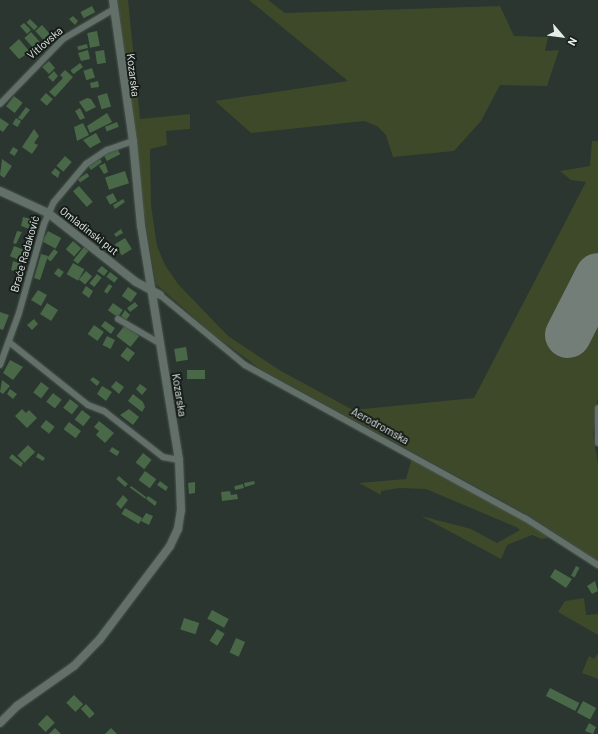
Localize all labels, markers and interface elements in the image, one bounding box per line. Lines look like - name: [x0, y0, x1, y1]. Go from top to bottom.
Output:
- north arrow: [542, 16, 582, 56]
- street label: Vitlovska: [25, 24, 65, 62]
- text: N: [566, 36, 580, 48]
- street label: Kozarska: [124, 53, 142, 97]
- street label: Omladinski put: [57, 204, 121, 258]
- street label: Braće Radaković: [8, 214, 42, 294]
- street label: Kozarska: [169, 373, 189, 417]
- street label: Aerodromska: [349, 405, 411, 447]

